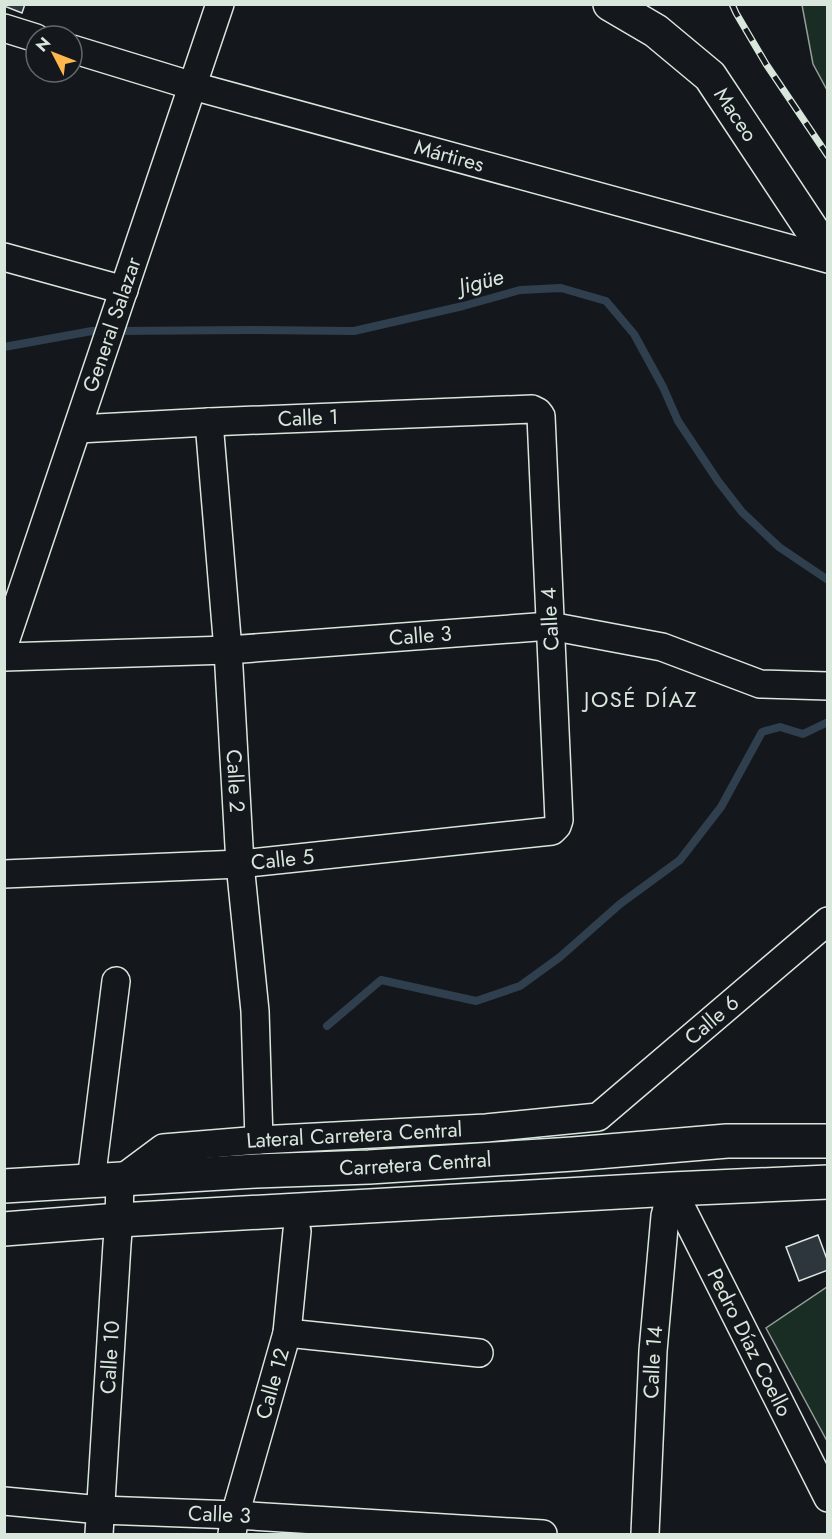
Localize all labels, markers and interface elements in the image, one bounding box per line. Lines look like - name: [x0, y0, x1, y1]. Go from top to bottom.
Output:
- north arrow: [24, 24, 84, 84]
- text: N: [30, 32, 56, 57]
- street label: Maceo: [707, 82, 765, 148]
- street label: Mártires: [411, 132, 487, 180]
- street label: General Salazar: [75, 252, 149, 396]
- water label: Jigüe: [451, 260, 507, 303]
- street label: Calle 1: [277, 402, 339, 434]
- street label: Calle 4: [533, 587, 567, 651]
- street label: Calle 3: [388, 618, 453, 653]
- district label: JOSÉ DÍAZ: [581, 683, 698, 715]
- street label: Calle 2: [219, 749, 252, 813]
- street label: Calle 5: [250, 841, 316, 878]
- street label: Calle 6: [678, 988, 746, 1052]
- street label: Lateral Carretera Central: [245, 1114, 463, 1156]
- street label: Carretera Central: [339, 1144, 492, 1183]
- street label: Pedro Díaz Coello: [700, 1263, 799, 1422]
- street label: Calle 10: [93, 1320, 127, 1395]
- street label: Calle 14: [636, 1324, 670, 1399]
- street label: Calle 12: [248, 1344, 297, 1423]
- street label: Calle 3: [188, 1498, 252, 1531]

